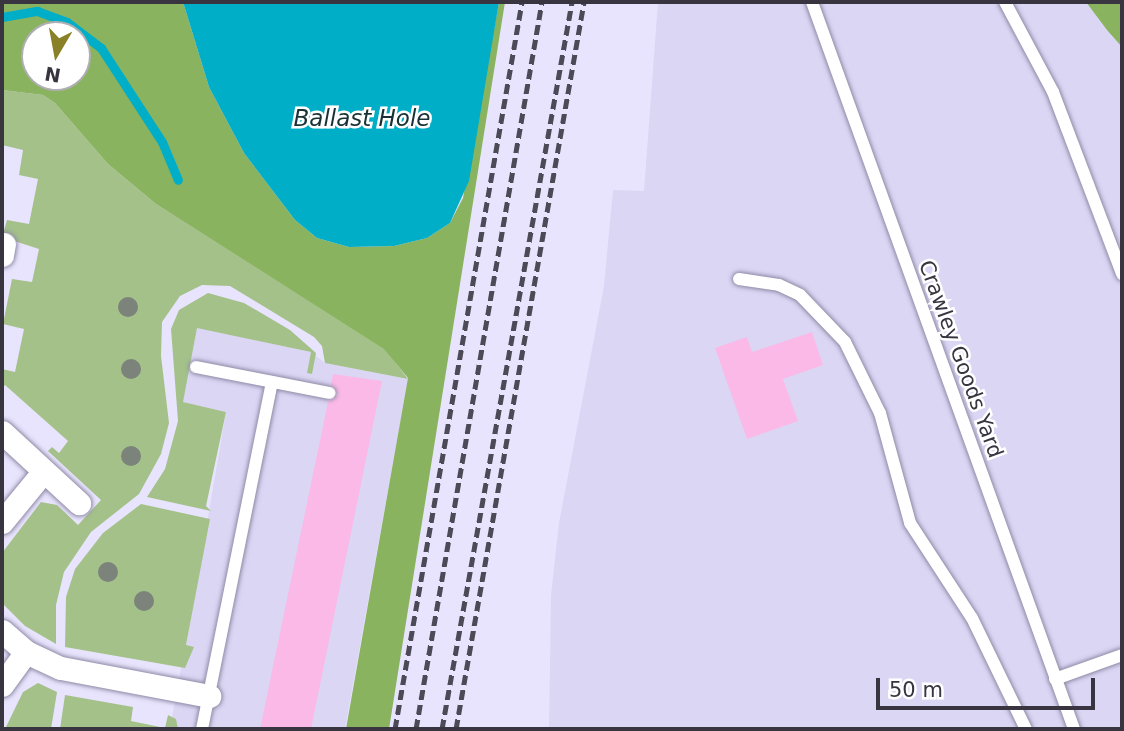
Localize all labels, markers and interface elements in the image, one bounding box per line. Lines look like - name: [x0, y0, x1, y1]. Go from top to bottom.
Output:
- north arrow: [21, 21, 91, 91]
- text: N: [43, 62, 62, 87]
- water label: Ballast Hole: [294, 104, 430, 132]
- street label: Crawley Goods Yard: [914, 257, 1008, 461]
- scale bar: [879, 664, 1098, 708]
- text: 50 m: [889, 678, 943, 702]

